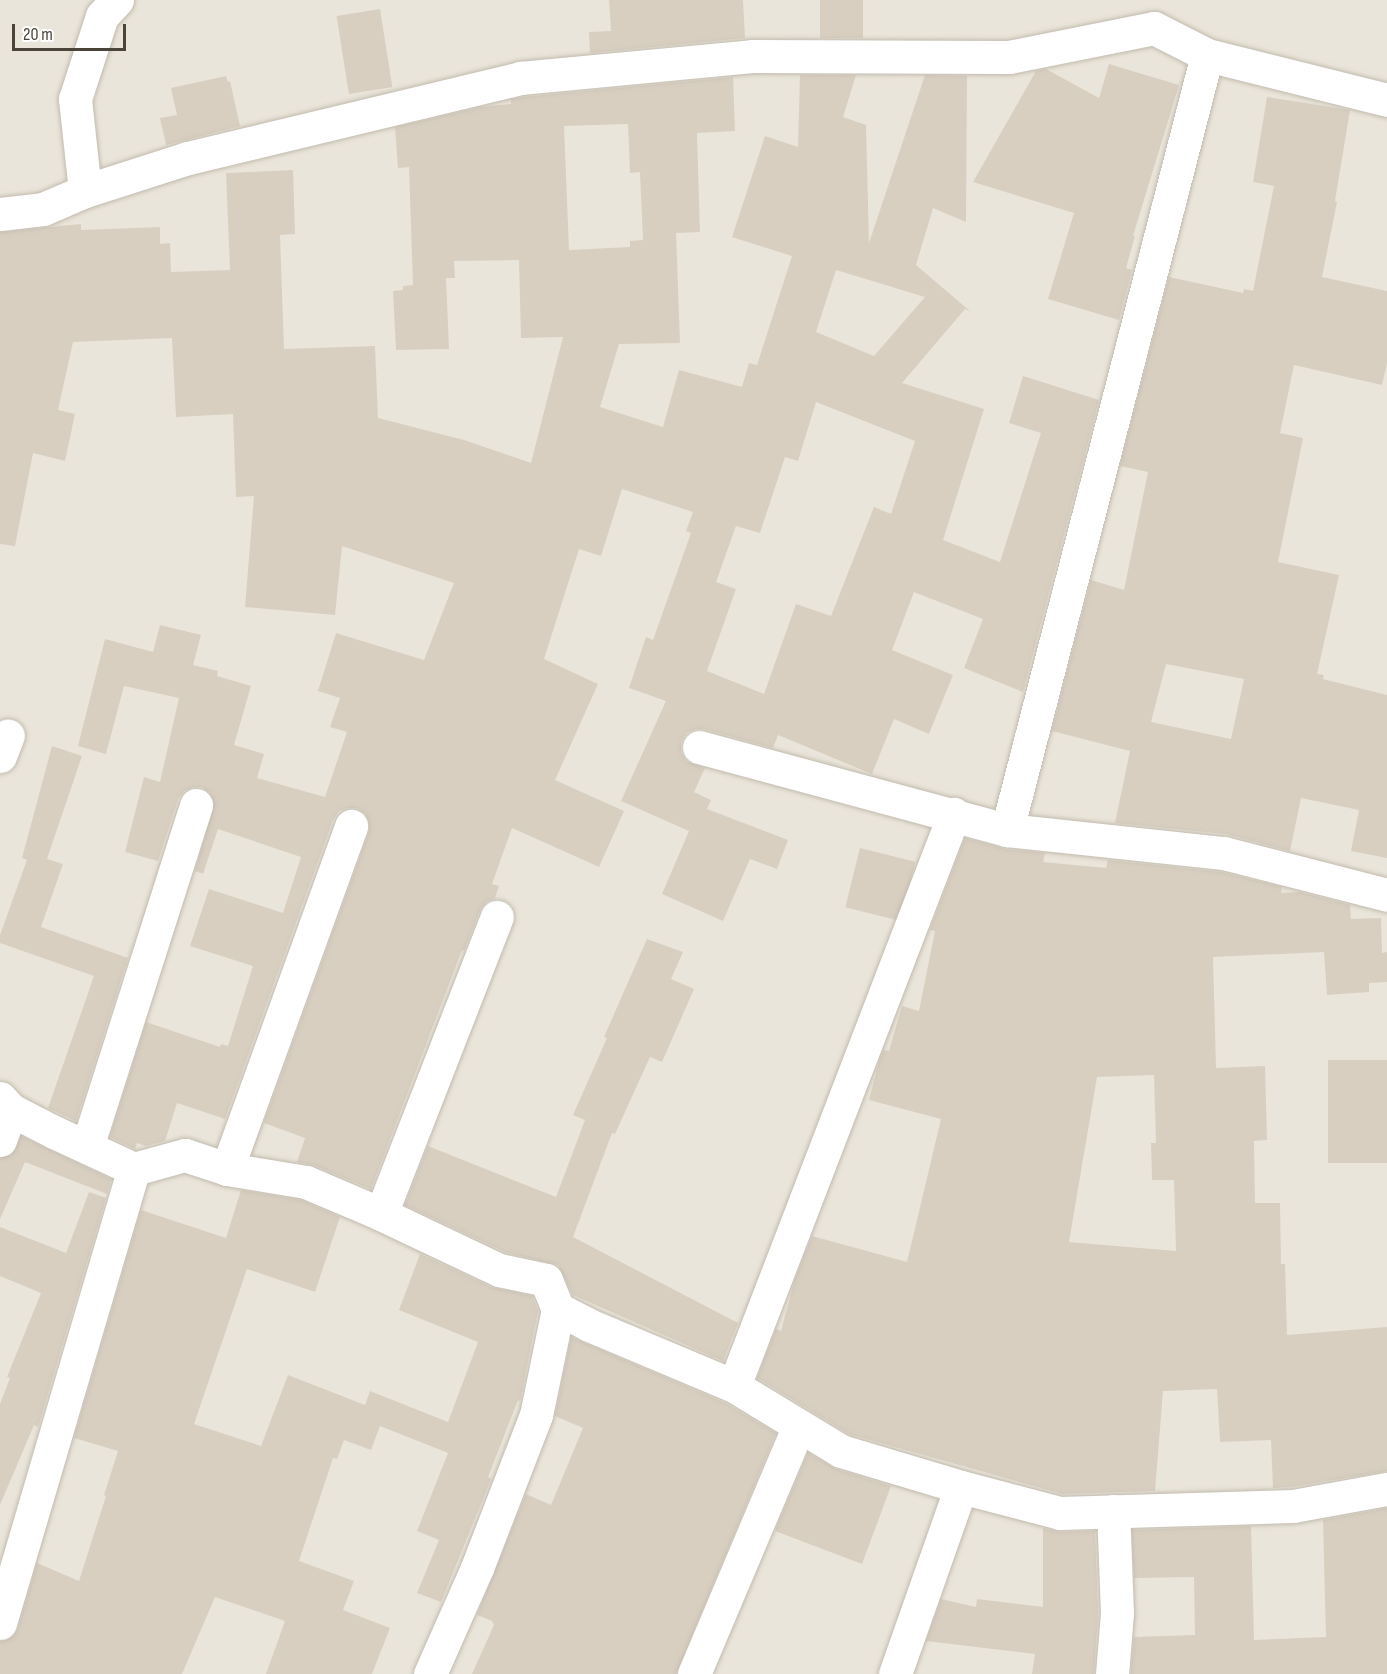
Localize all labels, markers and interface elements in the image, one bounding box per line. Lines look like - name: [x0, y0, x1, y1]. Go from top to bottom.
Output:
- scale bar: [15, 12, 129, 50]
- text: 20 m: [23, 24, 53, 45]

